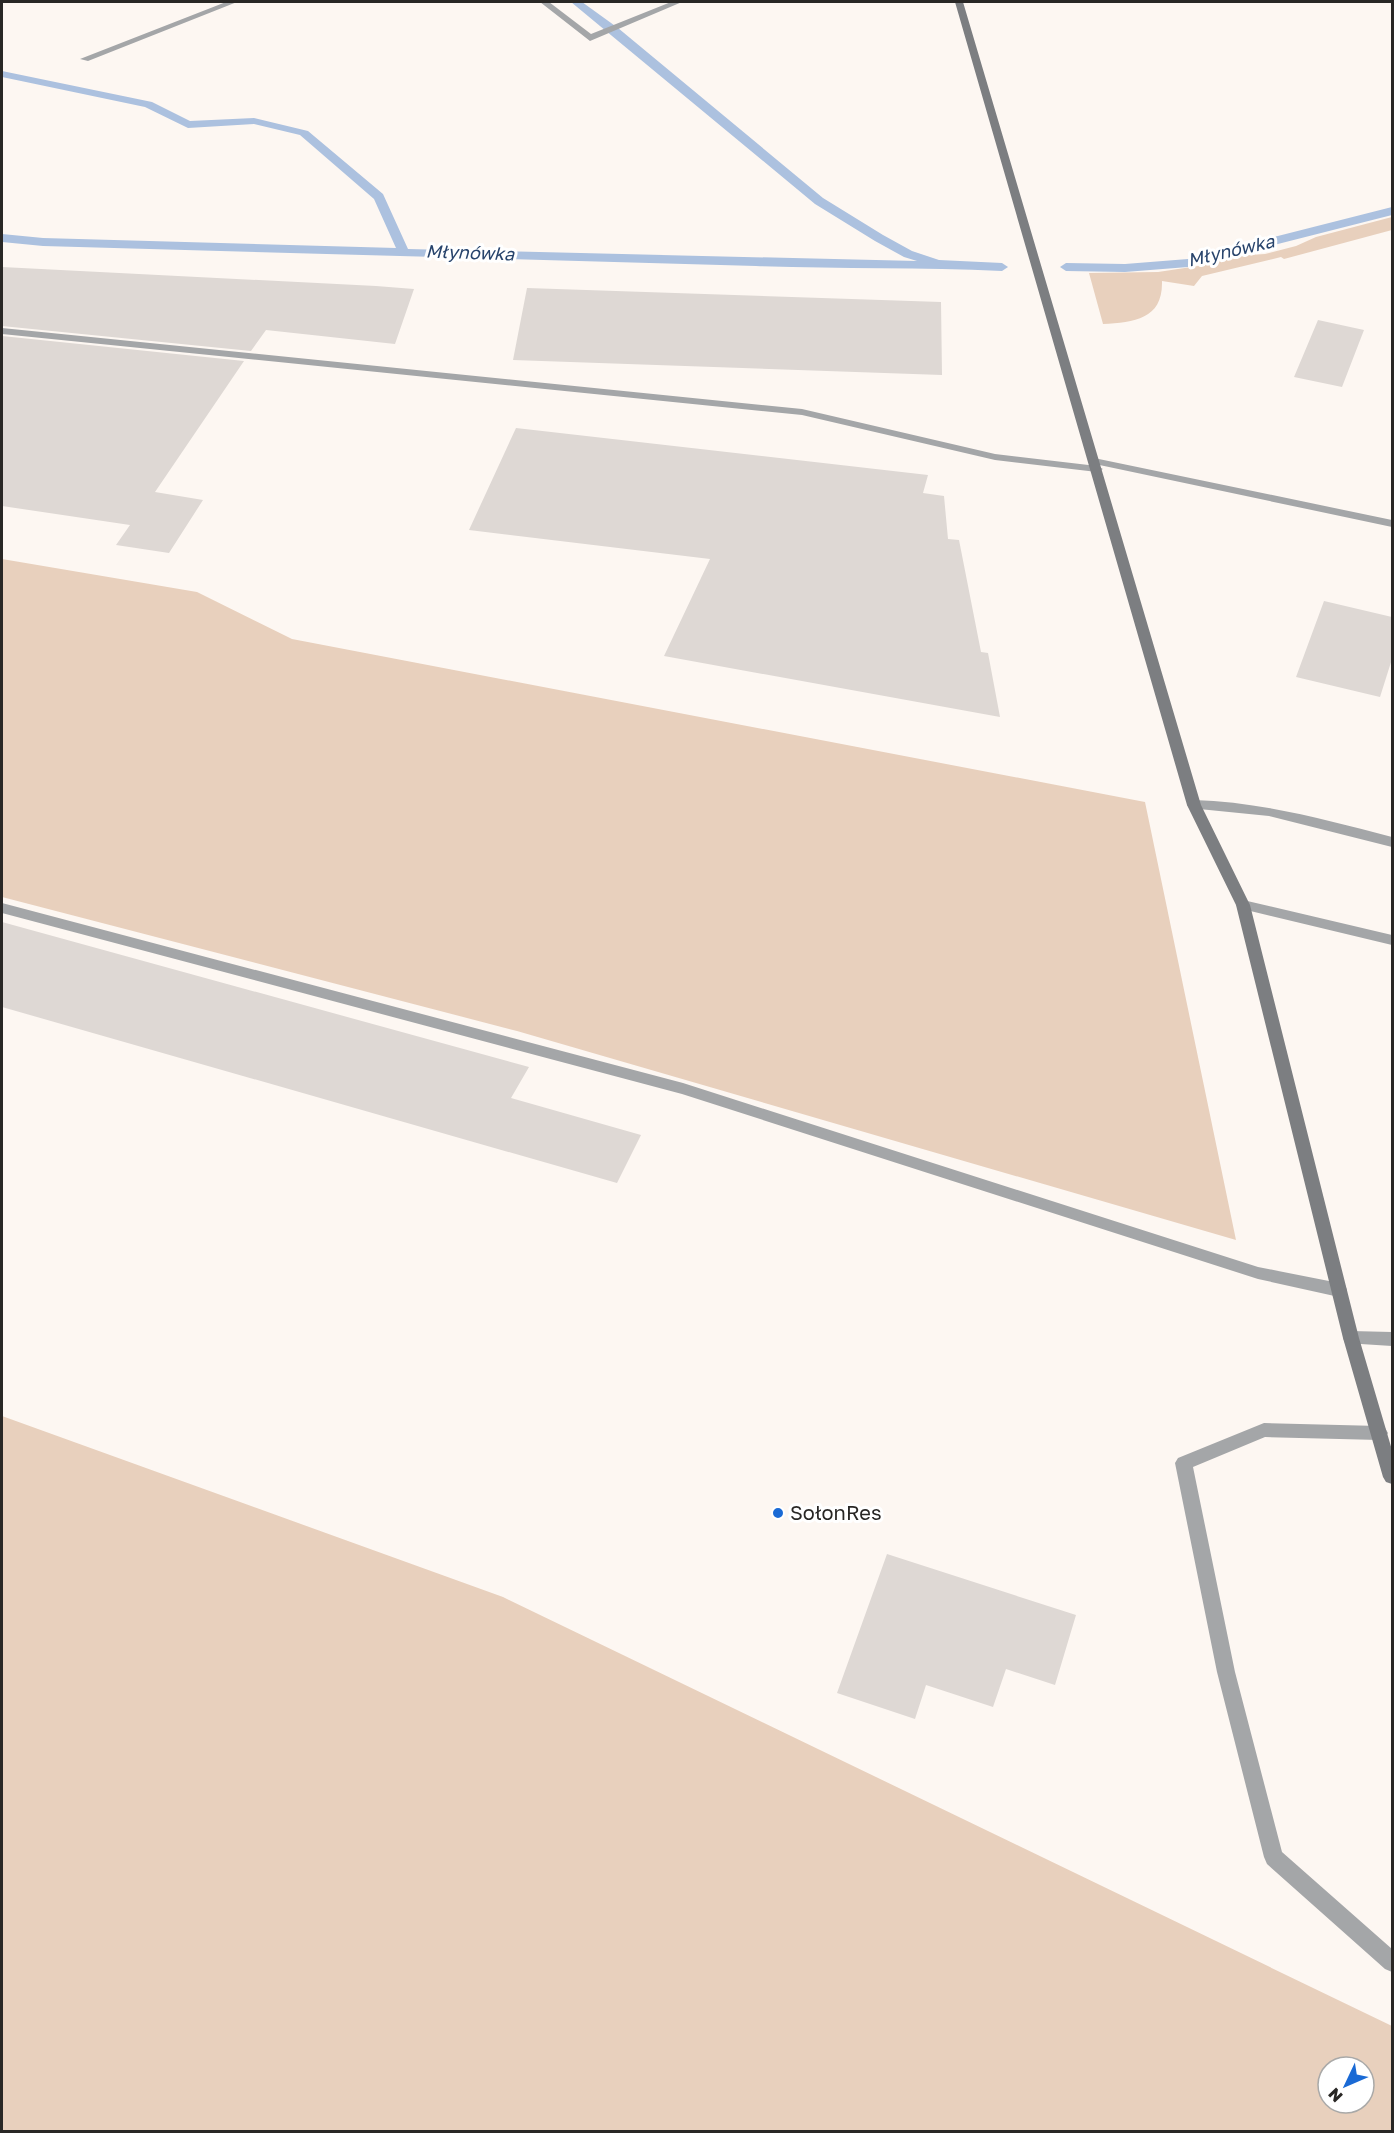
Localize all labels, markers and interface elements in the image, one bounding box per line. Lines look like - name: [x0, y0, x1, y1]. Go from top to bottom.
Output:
- water label: Młynówka: [1185, 229, 1277, 271]
- water label: Młynówka: [425, 239, 515, 265]
- place label: SołonRes: [790, 1500, 882, 1524]
- marker: SołonRes: [771, 1506, 785, 1520]
- north arrow: [1316, 2055, 1376, 2115]
- text: N: [1324, 2084, 1347, 2107]

